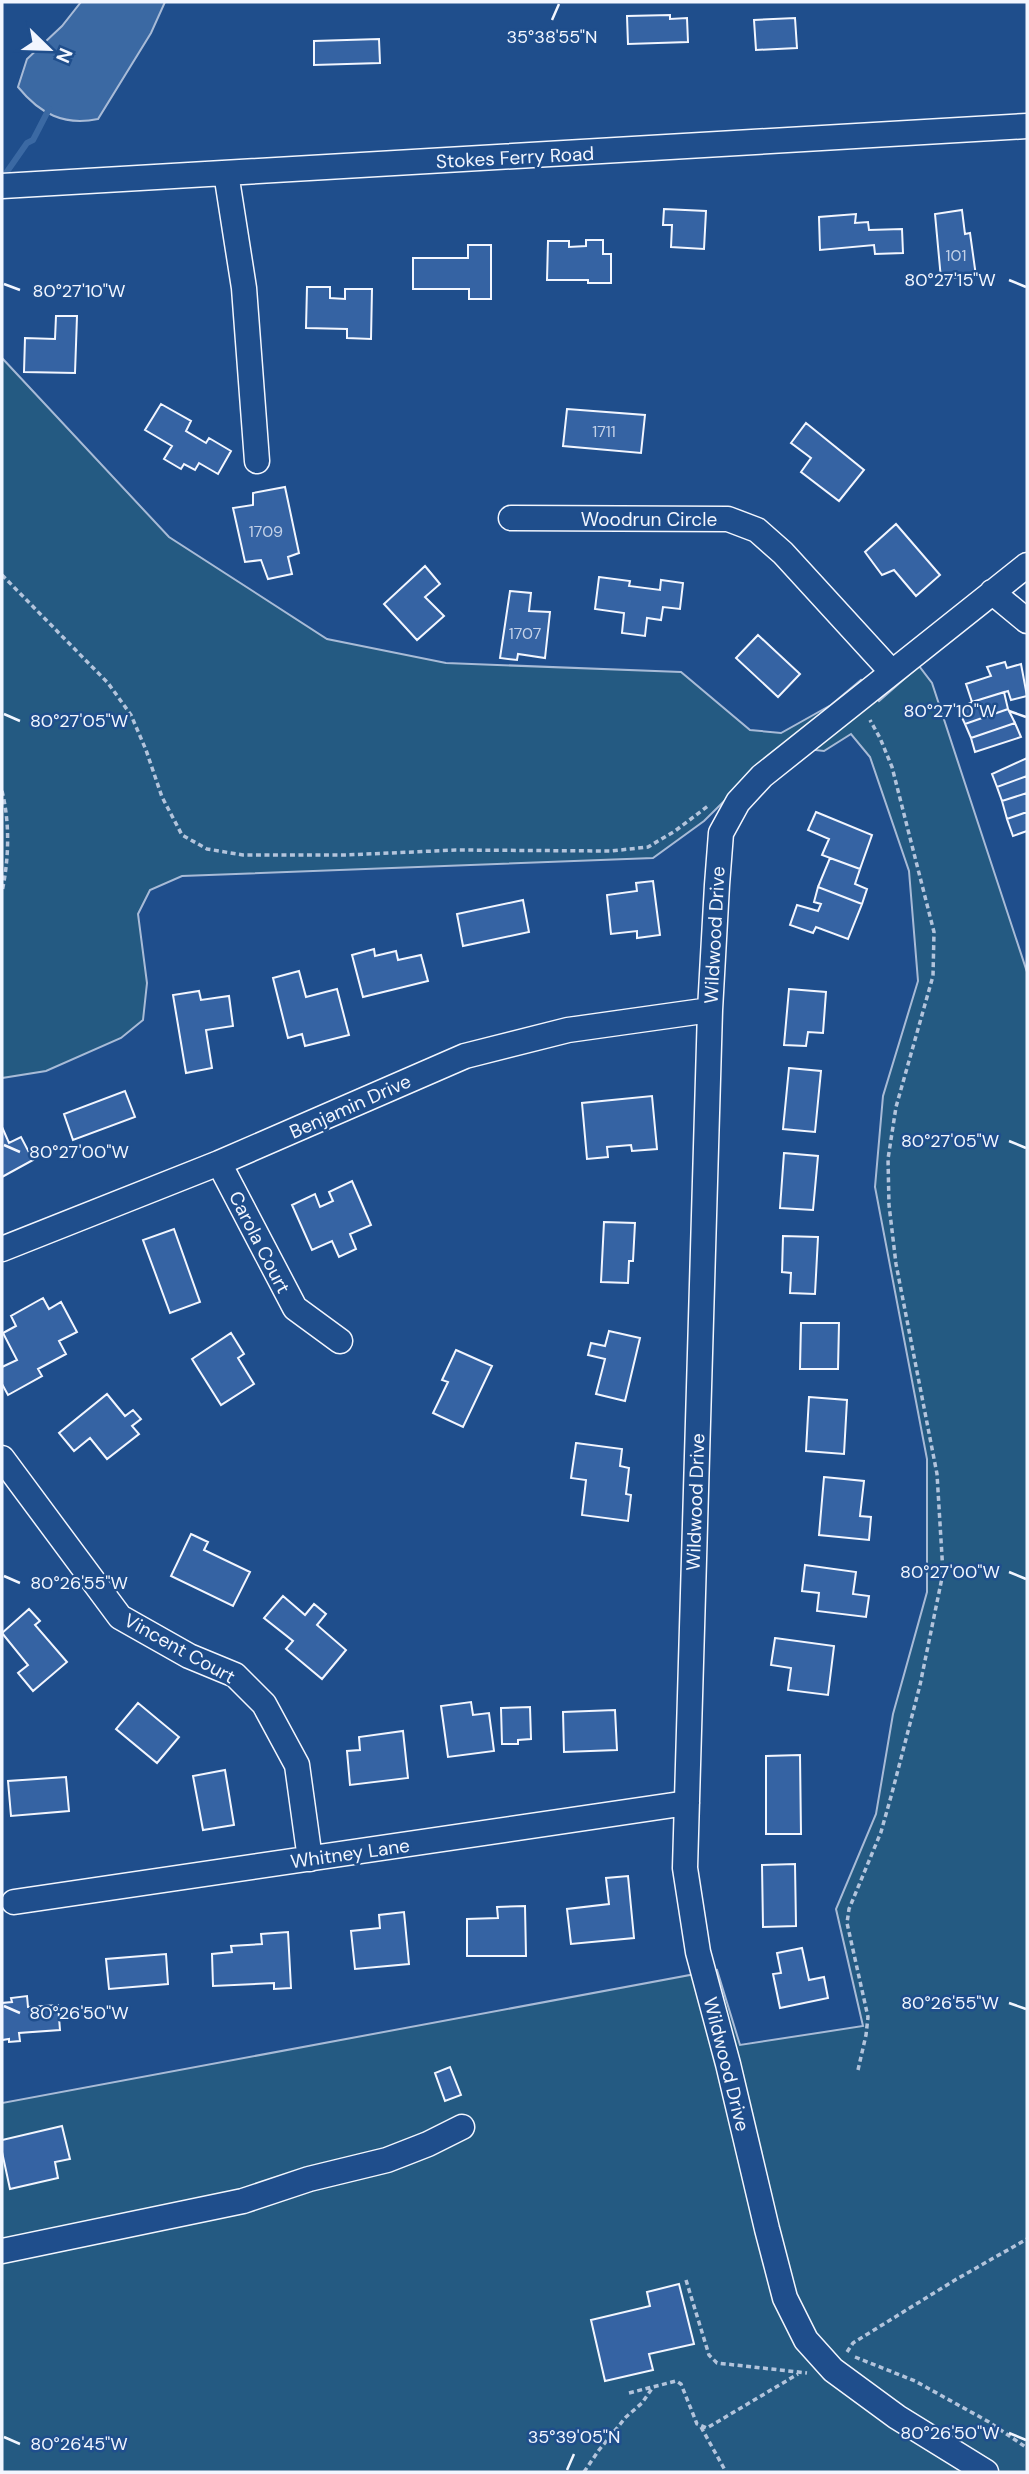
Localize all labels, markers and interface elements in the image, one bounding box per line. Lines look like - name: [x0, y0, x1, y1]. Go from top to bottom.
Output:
- north arrow: [14, 14, 84, 84]
- text: 35°38'55"N: [506, 25, 598, 49]
- text: N: [50, 44, 78, 67]
- street label: Stokes Ferry Road: [435, 141, 595, 174]
- house number: 101: [946, 245, 966, 266]
- text: 80°27'15"W: [904, 268, 996, 292]
- text: 80°27'10"W: [32, 279, 126, 303]
- house number: 1711: [592, 421, 616, 442]
- street label: Woodrun Circle: [581, 507, 717, 532]
- house number: 1709: [249, 521, 283, 542]
- house number: 1707: [509, 623, 541, 644]
- text: 80°27'10"W: [903, 699, 997, 723]
- text: 80°27'05"W: [30, 709, 128, 733]
- street label: Wildwood Drive: [698, 866, 731, 1004]
- street label: Benjamin Drive: [285, 1068, 415, 1144]
- text: 80°27'05"W: [901, 1129, 999, 1153]
- text: 80°27'00"W: [29, 1140, 129, 1164]
- street label: Carola Court: [223, 1187, 296, 1298]
- street label: Wildwood Drive: [681, 1433, 710, 1571]
- text: 80°27'00"W: [900, 1560, 1000, 1584]
- text: 80°26'55"W: [30, 1571, 128, 1595]
- street label: Vincent Court: [120, 1608, 240, 1689]
- street label: Whitney Lane: [289, 1833, 411, 1874]
- text: 80°26'55"W: [901, 1991, 999, 2015]
- street label: Wildwood Drive: [698, 1994, 755, 2134]
- text: 80°26'50"W: [29, 2001, 129, 2025]
- text: 80°26'50"W: [900, 2421, 1000, 2445]
- text: 35°39'05"N: [528, 2425, 620, 2449]
- text: 80°26'45"W: [30, 2432, 128, 2456]

